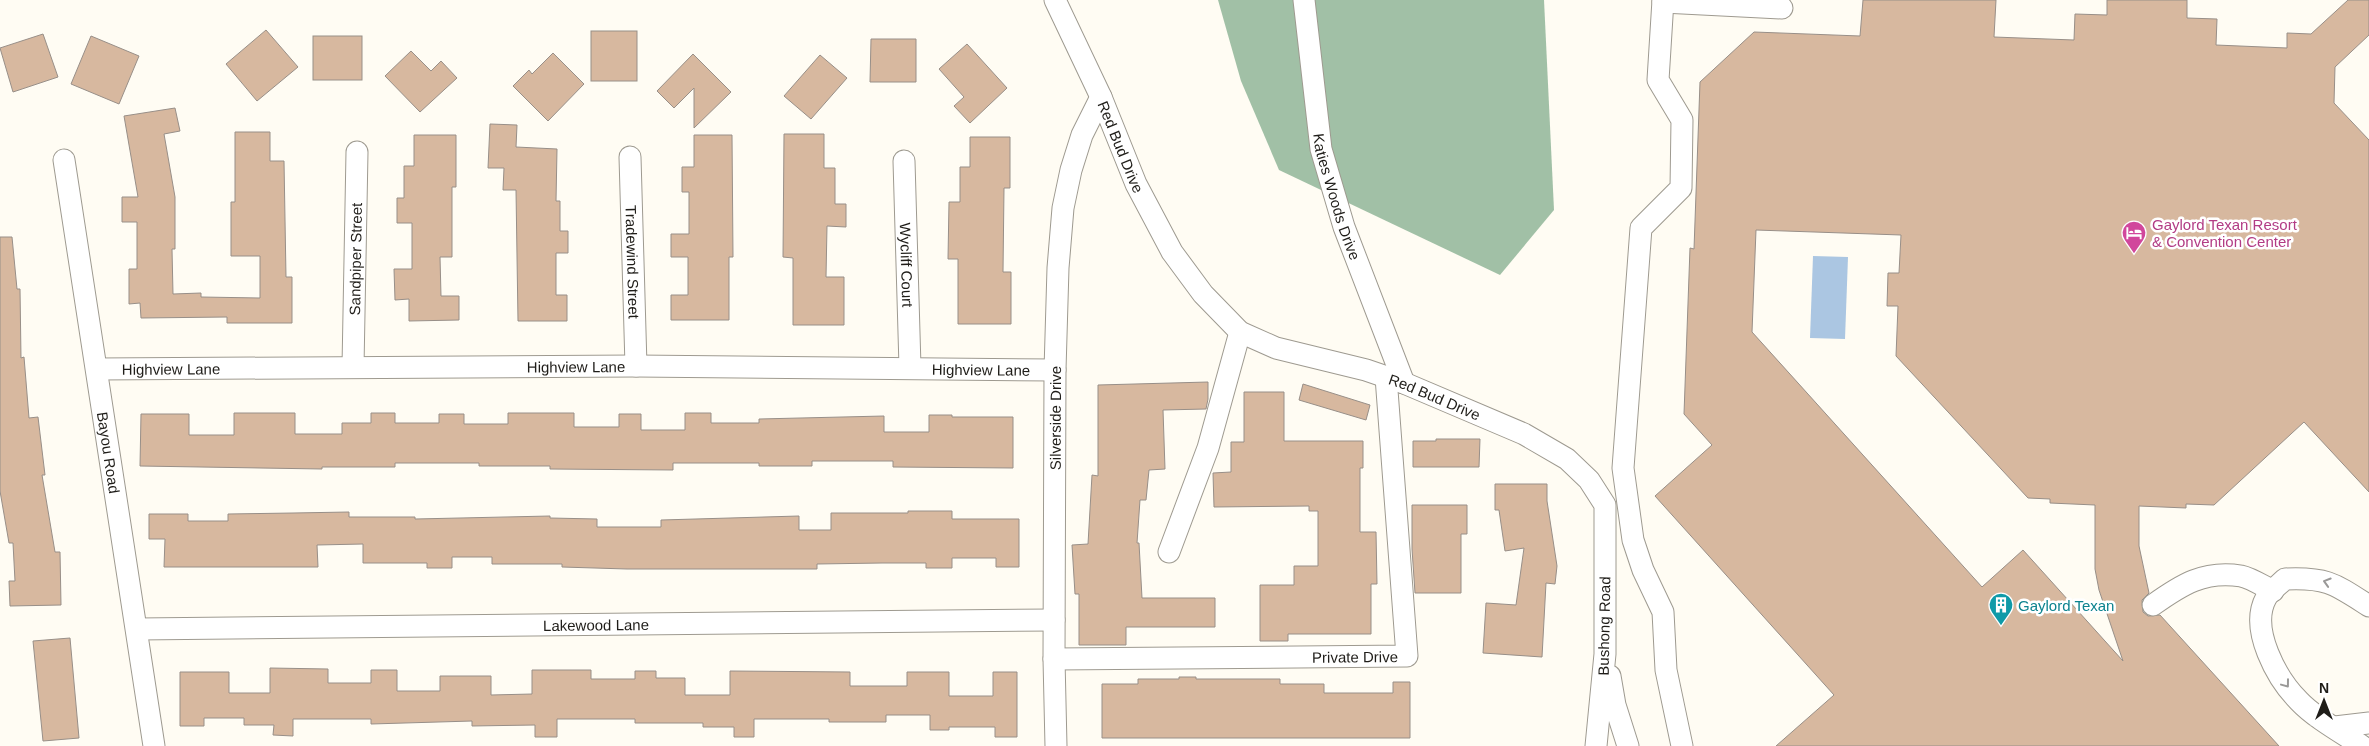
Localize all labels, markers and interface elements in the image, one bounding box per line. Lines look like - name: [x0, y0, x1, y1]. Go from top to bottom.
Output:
- street label: Red Bud Drive: [1095, 98, 1148, 196]
- street label: Katies Woods Drive: [1311, 132, 1364, 262]
- street label: Sandpiper Street: [345, 202, 365, 315]
- street label: Tradewind Street: [623, 205, 643, 320]
- place label: Gaylord Texan Resort & Convention Center: [2152, 216, 2298, 250]
- hotel icon: Gaylord Texan Resort & Convention Center: [2121, 220, 2147, 254]
- street label: Wycliff Court: [897, 222, 917, 308]
- street label: Highview Lane: [527, 358, 625, 375]
- street label: Highview Lane: [122, 360, 220, 377]
- street label: Highview Lane: [932, 360, 1030, 378]
- street label: Silverside Drive: [1046, 366, 1064, 470]
- street label: Red Bud Drive: [1387, 370, 1483, 423]
- street label: Bayou Road: [94, 410, 124, 495]
- street label: Bushong Road: [1595, 576, 1613, 676]
- one-way arrow: [2323, 577, 2332, 587]
- building icon: Gaylord Texan: [1988, 592, 2014, 626]
- place label: Gaylord Texan: [2018, 597, 2114, 614]
- street label: Lakewood Lane: [543, 615, 649, 634]
- street label: Private Drive: [1312, 648, 1398, 665]
- north arrow: [2299, 676, 2349, 726]
- one-way arrow: [2280, 678, 2288, 687]
- text: N: [2319, 680, 2329, 696]

